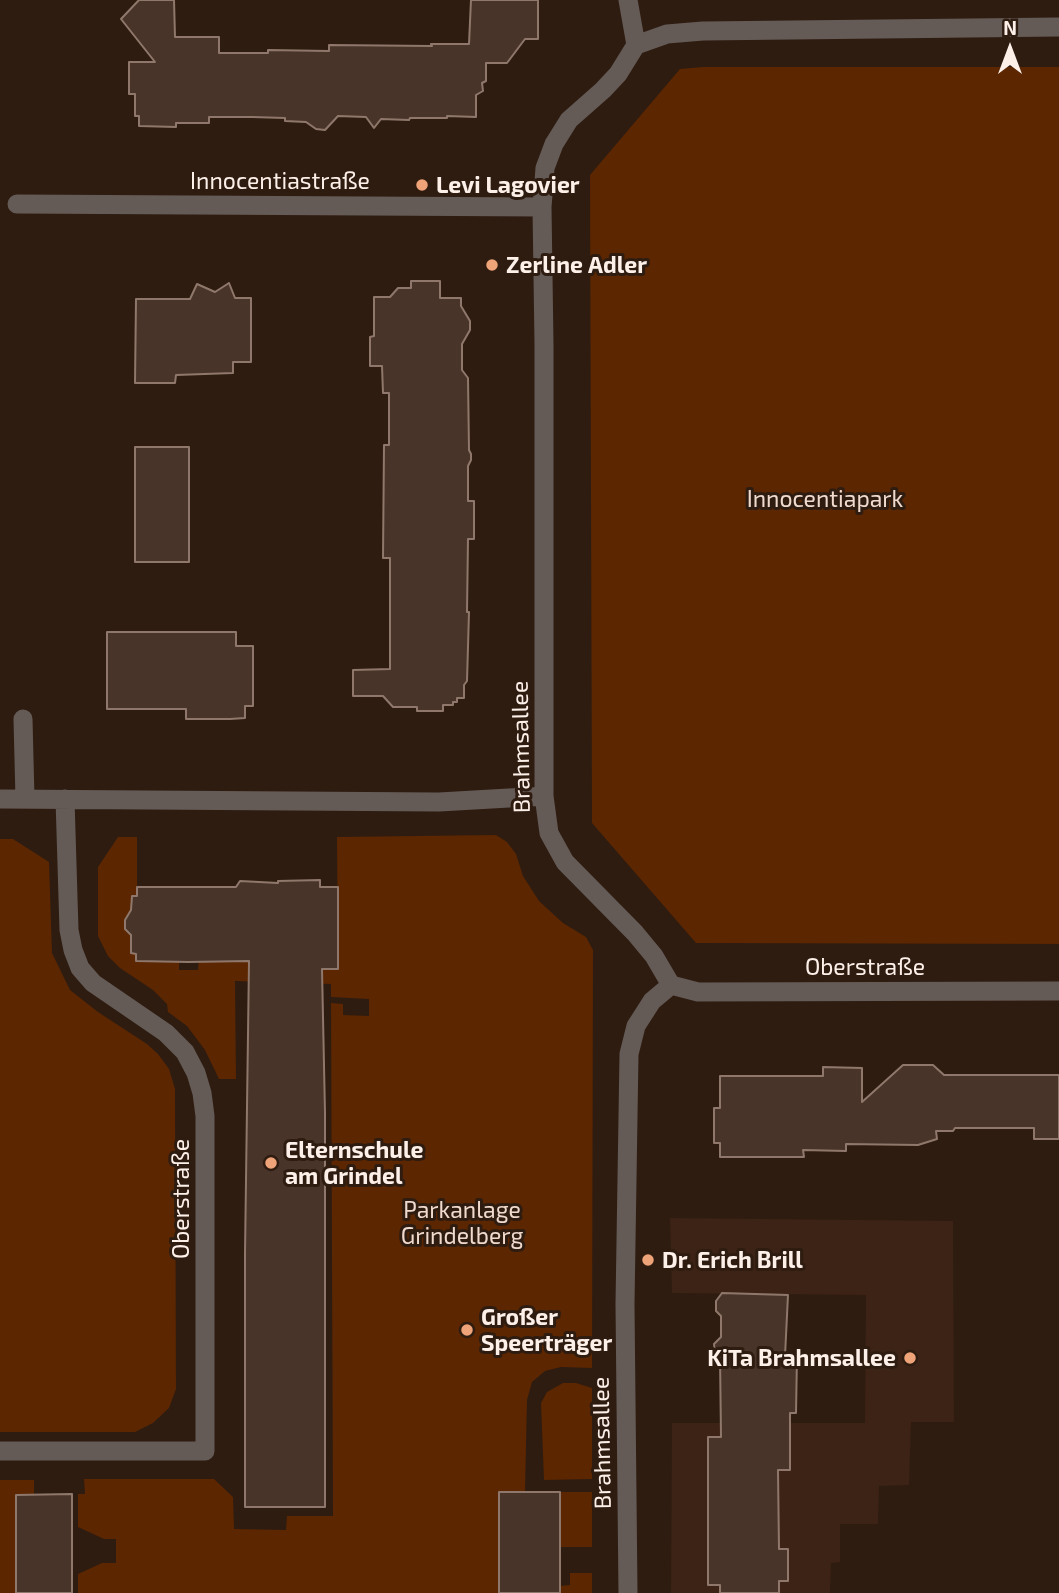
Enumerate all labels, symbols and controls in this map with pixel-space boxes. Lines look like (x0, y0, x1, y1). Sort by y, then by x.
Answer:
north arrow (975, 14, 1045, 84)
text: N (1003, 16, 1017, 39)
street label: Innocentiastraße (190, 167, 370, 195)
place label: Levi Lagovier (436, 171, 580, 199)
marker: Levi Lagovier (414, 177, 430, 193)
place label: Zerline Adler (506, 251, 647, 279)
marker: Zerline Adler (484, 257, 500, 273)
park label: Innocentiapark (747, 485, 903, 513)
street label: Brahmsallee (506, 681, 536, 813)
street label: Oberstraße (805, 953, 925, 981)
place label: Elternschule am Grindel (285, 1136, 423, 1190)
street label: Oberstraße (167, 1139, 195, 1259)
marker: Elternschule am Grindel (263, 1155, 279, 1171)
park label: Parkanlage Grindelberg (401, 1196, 523, 1250)
place label: Dr. Erich Brill (662, 1246, 803, 1274)
marker: Dr. Erich Brill (640, 1252, 656, 1268)
place label: Großer Speerträger (481, 1303, 612, 1357)
marker: Großer Speerträger (459, 1322, 475, 1338)
place label: KiTa Brahmsallee (707, 1344, 896, 1372)
marker: KiTa Brahmsallee (902, 1350, 918, 1366)
street label: Brahmsallee (587, 1377, 617, 1509)

